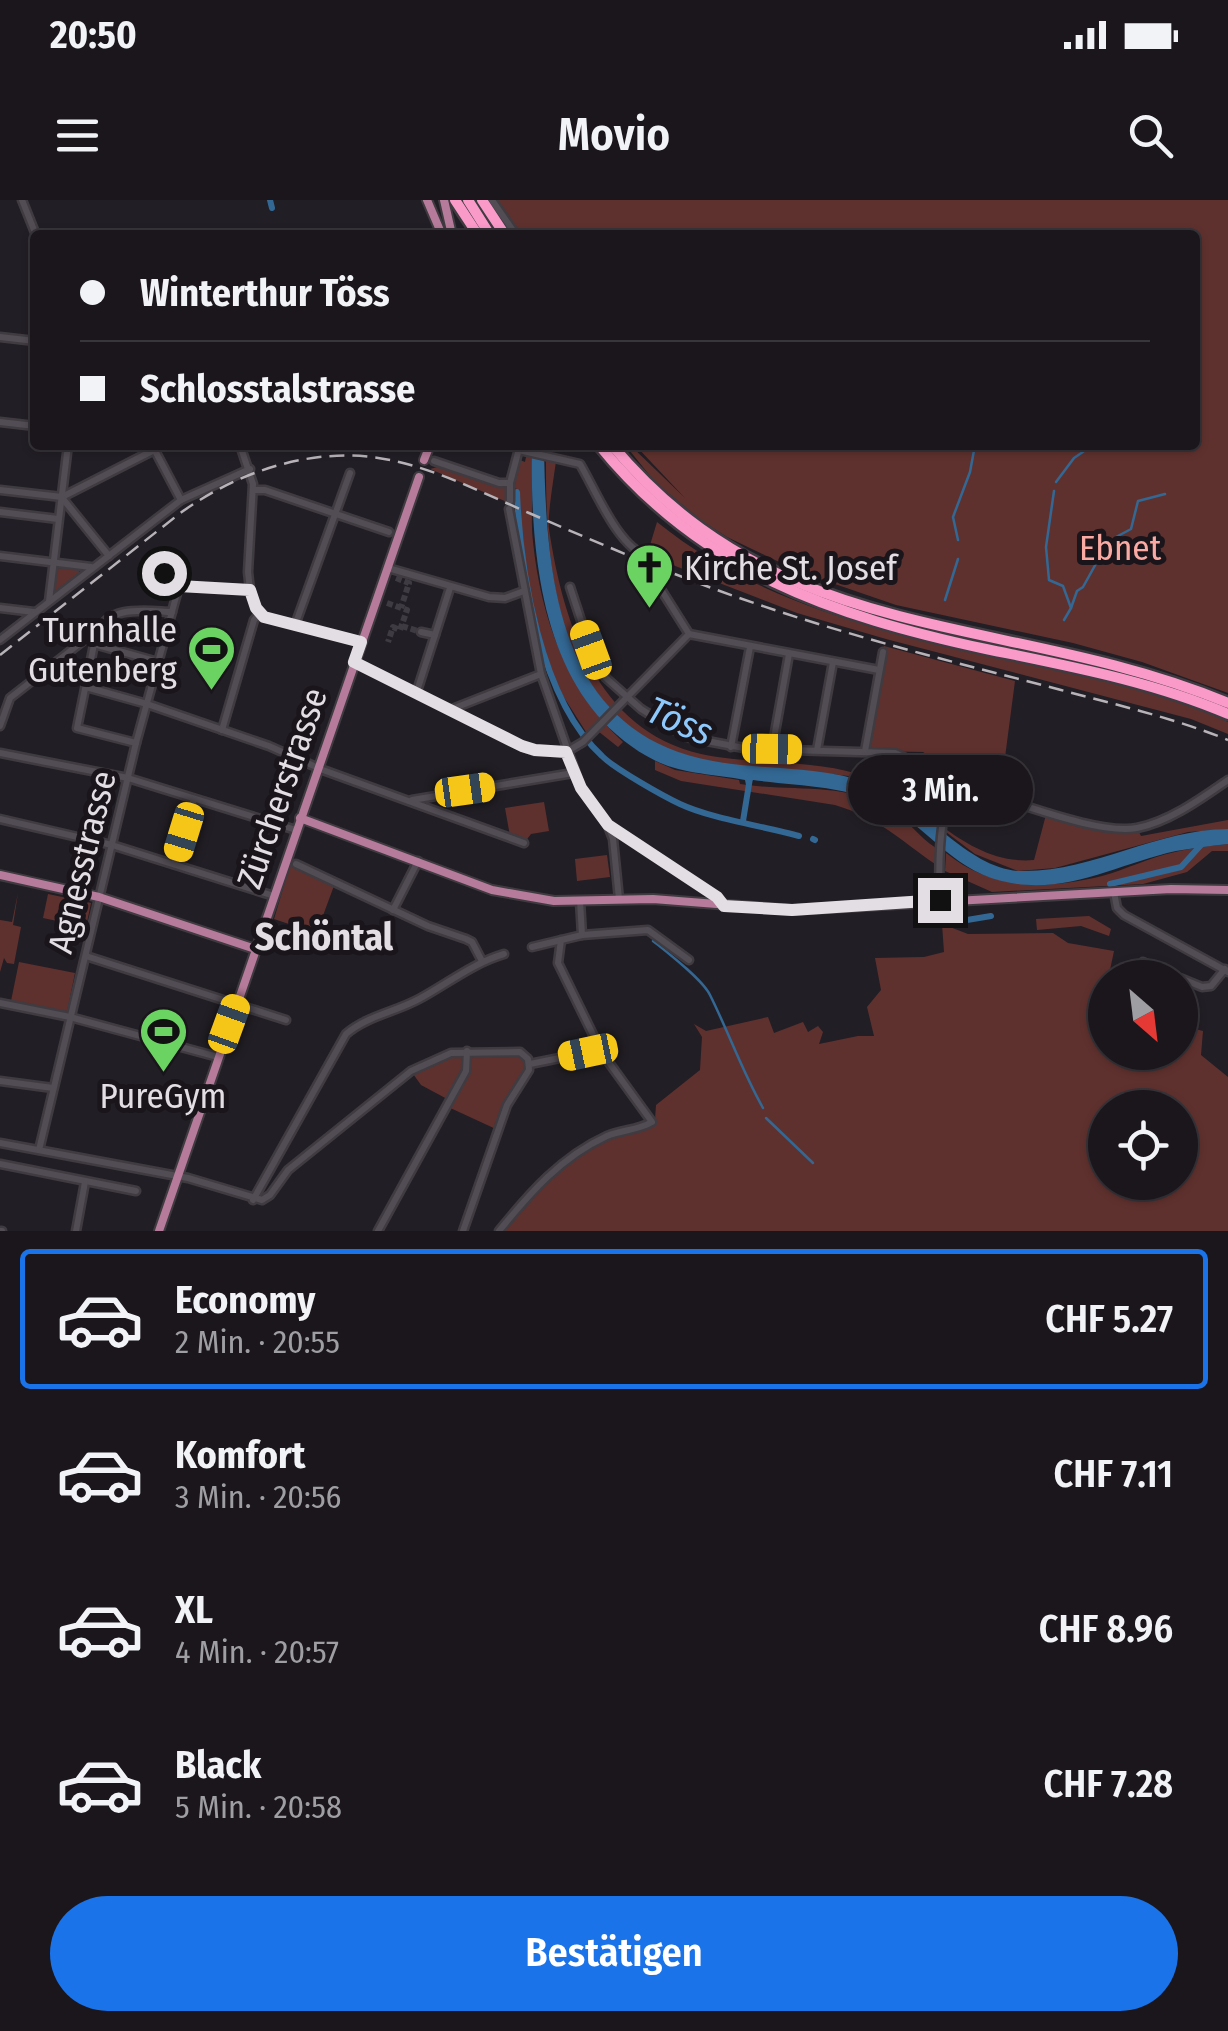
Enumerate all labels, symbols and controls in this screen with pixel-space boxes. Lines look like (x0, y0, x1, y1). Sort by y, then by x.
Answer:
text: 20:50 (50, 12, 137, 58)
icon: menu (50, 108, 105, 163)
text: Movio (558, 108, 670, 162)
icon: search (1123, 108, 1178, 163)
text: Winterthur Töss (140, 270, 390, 316)
text: Schlosstalstrasse (140, 366, 415, 412)
park label: Ebnet (1079, 527, 1162, 569)
church icon: Kirche St. Josef (623, 542, 675, 610)
place label: Kirche St. Josef (684, 547, 899, 589)
route start (142, 551, 187, 596)
place label: Turnhalle Gutenberg (28, 609, 178, 691)
car (567, 617, 615, 683)
sports icon: Turnhalle Gutenberg (186, 624, 238, 692)
street label: Zürcherstrasse (228, 682, 336, 894)
water label: Töss (640, 687, 720, 755)
car (742, 733, 802, 765)
callout: 3 Min. (848, 755, 1032, 825)
street label: Agnesstrasse (39, 766, 125, 958)
car (433, 771, 497, 809)
text: 3 Min. (902, 771, 979, 809)
car (161, 799, 207, 865)
route end (918, 878, 963, 923)
district label: Schöntal (255, 914, 394, 960)
north arrow (1088, 960, 1198, 1070)
map controls (1088, 960, 1198, 1200)
car (205, 991, 253, 1057)
sports icon: PureGym (137, 1006, 189, 1074)
car (556, 1031, 620, 1073)
place label: PureGym (100, 1075, 226, 1117)
button: locate (1088, 1090, 1198, 1200)
icon: car (55, 1274, 145, 1364)
text: Economy (175, 1277, 315, 1323)
text: CHF 5.27 (1045, 1296, 1173, 1342)
text: 2 Min. · 20:55 (175, 1323, 340, 1361)
icon: car (55, 1429, 145, 1519)
text: Komfort (175, 1432, 305, 1478)
text: CHF 7.11 (1054, 1451, 1173, 1497)
text: 3 Min. · 20:56 (175, 1478, 342, 1516)
icon: car (55, 1584, 145, 1674)
text: XL (175, 1587, 213, 1633)
text: CHF 8.96 (1039, 1606, 1173, 1652)
text: 4 Min. · 20:57 (175, 1633, 339, 1671)
icon: car (55, 1739, 145, 1829)
text: Black (175, 1742, 261, 1788)
text: CHF 7.28 (1043, 1761, 1173, 1807)
text: 5 Min. · 20:58 (175, 1788, 342, 1826)
button: Bestätigen (50, 1896, 1178, 2011)

